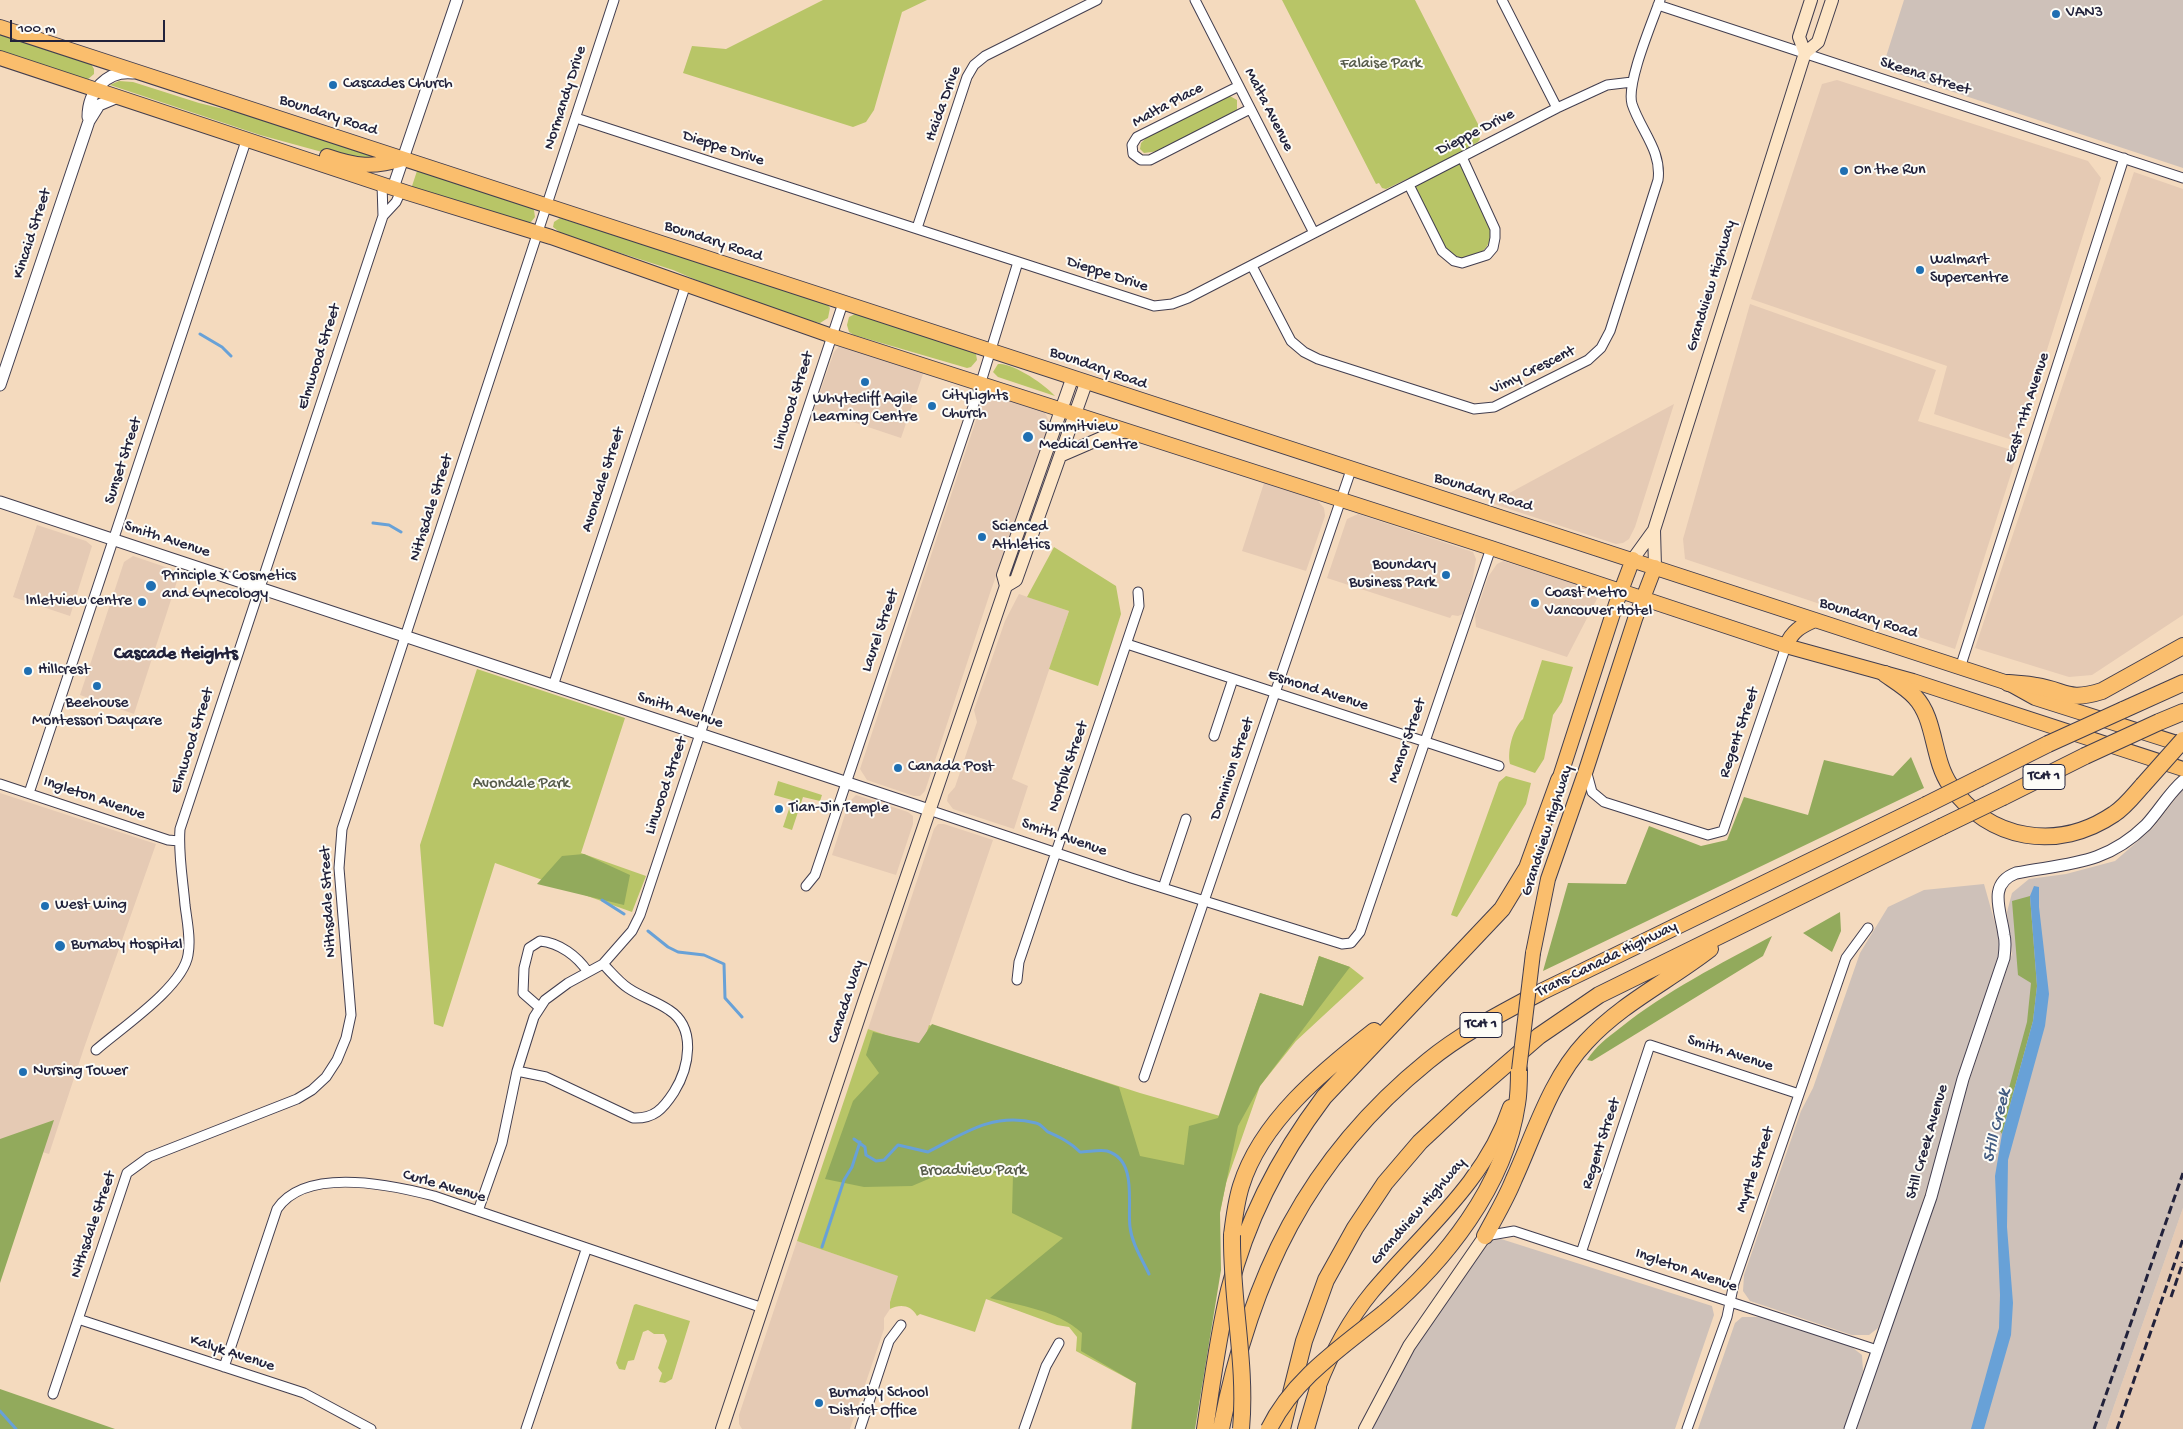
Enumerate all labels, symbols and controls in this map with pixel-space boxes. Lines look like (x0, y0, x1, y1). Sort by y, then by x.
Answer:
place label: VAN3 (2066, 4, 2103, 24)
marker: VAN3 (2050, 8, 2062, 20)
scale bar (12, 10, 168, 42)
text: 100 m (18, 20, 55, 38)
street label: Normandy Drive (540, 44, 592, 152)
street label: Skeena Street (1877, 53, 1973, 101)
park label: Falaise Park (1340, 55, 1422, 75)
street label: Haida Drive (922, 64, 966, 144)
street label: Malta Avenue (1239, 65, 1297, 155)
place label: Cascades Church (343, 75, 453, 95)
marker: Cascades Church (327, 79, 339, 91)
street label: Malta Place (1129, 79, 1207, 133)
street label: Boundary Road (276, 91, 380, 141)
street label: Dieppe Drive (1434, 105, 1518, 161)
street label: Dieppe Drive (680, 127, 766, 171)
place label: On the Run (1854, 161, 1926, 181)
marker: On the Run (1838, 165, 1850, 177)
street label: Kincaid Street (9, 187, 57, 281)
street label: Boundary Road (661, 217, 765, 267)
street label: Grandview Highway (1683, 218, 1741, 354)
place label: Walmart Supercentre (1930, 251, 2008, 289)
street label: Dieppe Drive (1064, 253, 1150, 297)
marker: Walmart Supercentre (1914, 264, 1926, 276)
street label: Elmwood Street (294, 302, 346, 412)
street label: Vimy Crescent (1488, 342, 1578, 400)
street label: Boundary Road (1047, 343, 1149, 395)
street label: Linwood Street (769, 350, 819, 452)
street label: East 11th Avenue (2001, 350, 2055, 466)
marker: Whytecliff Agile Learning Centre (859, 376, 871, 388)
place label: CityLights Church (942, 387, 1008, 425)
place label: Whytecliff Agile Learning Centre (812, 390, 918, 428)
marker: CityLights Church (926, 400, 938, 412)
street label: Sunset Street (101, 415, 147, 507)
place label: Summitview Medical Centre (1039, 418, 1138, 456)
street label: Avondale Street (578, 425, 630, 535)
marker: Summitview Medical Centre (1021, 430, 1035, 444)
street label: Nithsdale Street (406, 452, 458, 564)
street label: Boundary Road (1431, 469, 1535, 517)
street label: Smith Avenue (122, 517, 212, 563)
place label: Scienced Athletics (992, 518, 1050, 556)
marker: Scienced Athletics (976, 531, 988, 543)
place label: Boundary Business Park (1349, 556, 1436, 594)
place label: Principle X Cosmetics and Gynecology (162, 567, 296, 605)
marker: Boundary Business Park (1440, 569, 1452, 581)
marker: Principle X Cosmetics and Gynecology (144, 579, 158, 593)
place label: Coast Metro Vancouver Hotel (1545, 584, 1652, 622)
street label: Laurel Street (858, 587, 904, 675)
place label: Inletview centre (26, 592, 132, 612)
street label: Boundary Road (1816, 594, 1920, 644)
marker: Inletview centre (136, 596, 148, 608)
marker: Coast Metro Vancouver Hotel (1529, 597, 1541, 609)
district label: Cascade Heights (114, 644, 238, 666)
place label: Hillcrest (38, 661, 89, 681)
marker: Hillcrest (22, 665, 34, 677)
street label: Esmond Avenue (1265, 666, 1371, 716)
marker: Beehouse Montessori Daycare (91, 680, 103, 692)
street label: Regent Street (1716, 685, 1764, 781)
street label: Elmwood Street (167, 686, 219, 796)
street label: Smith Avenue (635, 688, 725, 734)
place label: Beehouse Montessori Daycare (32, 694, 162, 732)
street label: Manor Street (1385, 696, 1431, 786)
street label: Dominion Street (1207, 715, 1259, 823)
street label: Norfolk Street (1045, 719, 1093, 815)
street label: Linwood Street (641, 735, 693, 837)
place label: Canada Post (908, 758, 994, 778)
marker: Canada Post (892, 762, 904, 774)
street label: Grandview Highway (1518, 763, 1578, 899)
road number: TCH 1 (2023, 764, 2065, 790)
street label: Ingleton Avenue (40, 773, 148, 825)
park label: Avondale Park (473, 775, 569, 795)
place label: Tian-Jin Temple (789, 799, 889, 819)
marker: Tian-Jin Temple (773, 803, 785, 815)
street label: Smith Avenue (1019, 814, 1109, 862)
street label: Nithsdale Street (316, 846, 342, 958)
place label: West Wing (55, 896, 127, 916)
marker: West Wing (39, 900, 51, 912)
street label: Trans-Canada Highway (1533, 917, 1681, 1003)
place label: Burnaby Hospital (71, 936, 183, 956)
marker: Burnaby Hospital (53, 939, 67, 953)
street label: Canada Way (825, 958, 869, 1046)
road number: TCH 1 (1460, 1012, 1502, 1038)
street label: Smith Avenue (1685, 1031, 1775, 1077)
place label: Nursing Tower (33, 1062, 127, 1082)
marker: Nursing Tower (17, 1066, 29, 1078)
street label: Still Creek Avenue (1902, 1083, 1954, 1201)
water label: Still Creek (1979, 1087, 2017, 1165)
street label: Regent Street (1578, 1096, 1626, 1192)
street label: Myrtle Street (1732, 1125, 1780, 1215)
street label: Grandview Highway (1367, 1154, 1471, 1270)
park label: Broadview Park (920, 1162, 1026, 1182)
street label: Curle Avenue (400, 1166, 488, 1208)
street label: Nithsdale Street (67, 1169, 121, 1281)
street label: Ingleton Avenue (1632, 1245, 1740, 1297)
street label: Kalyk Avenue (187, 1331, 277, 1377)
place label: Burnaby School District Office (829, 1384, 929, 1422)
marker: Burnaby School District Office (813, 1397, 825, 1409)

